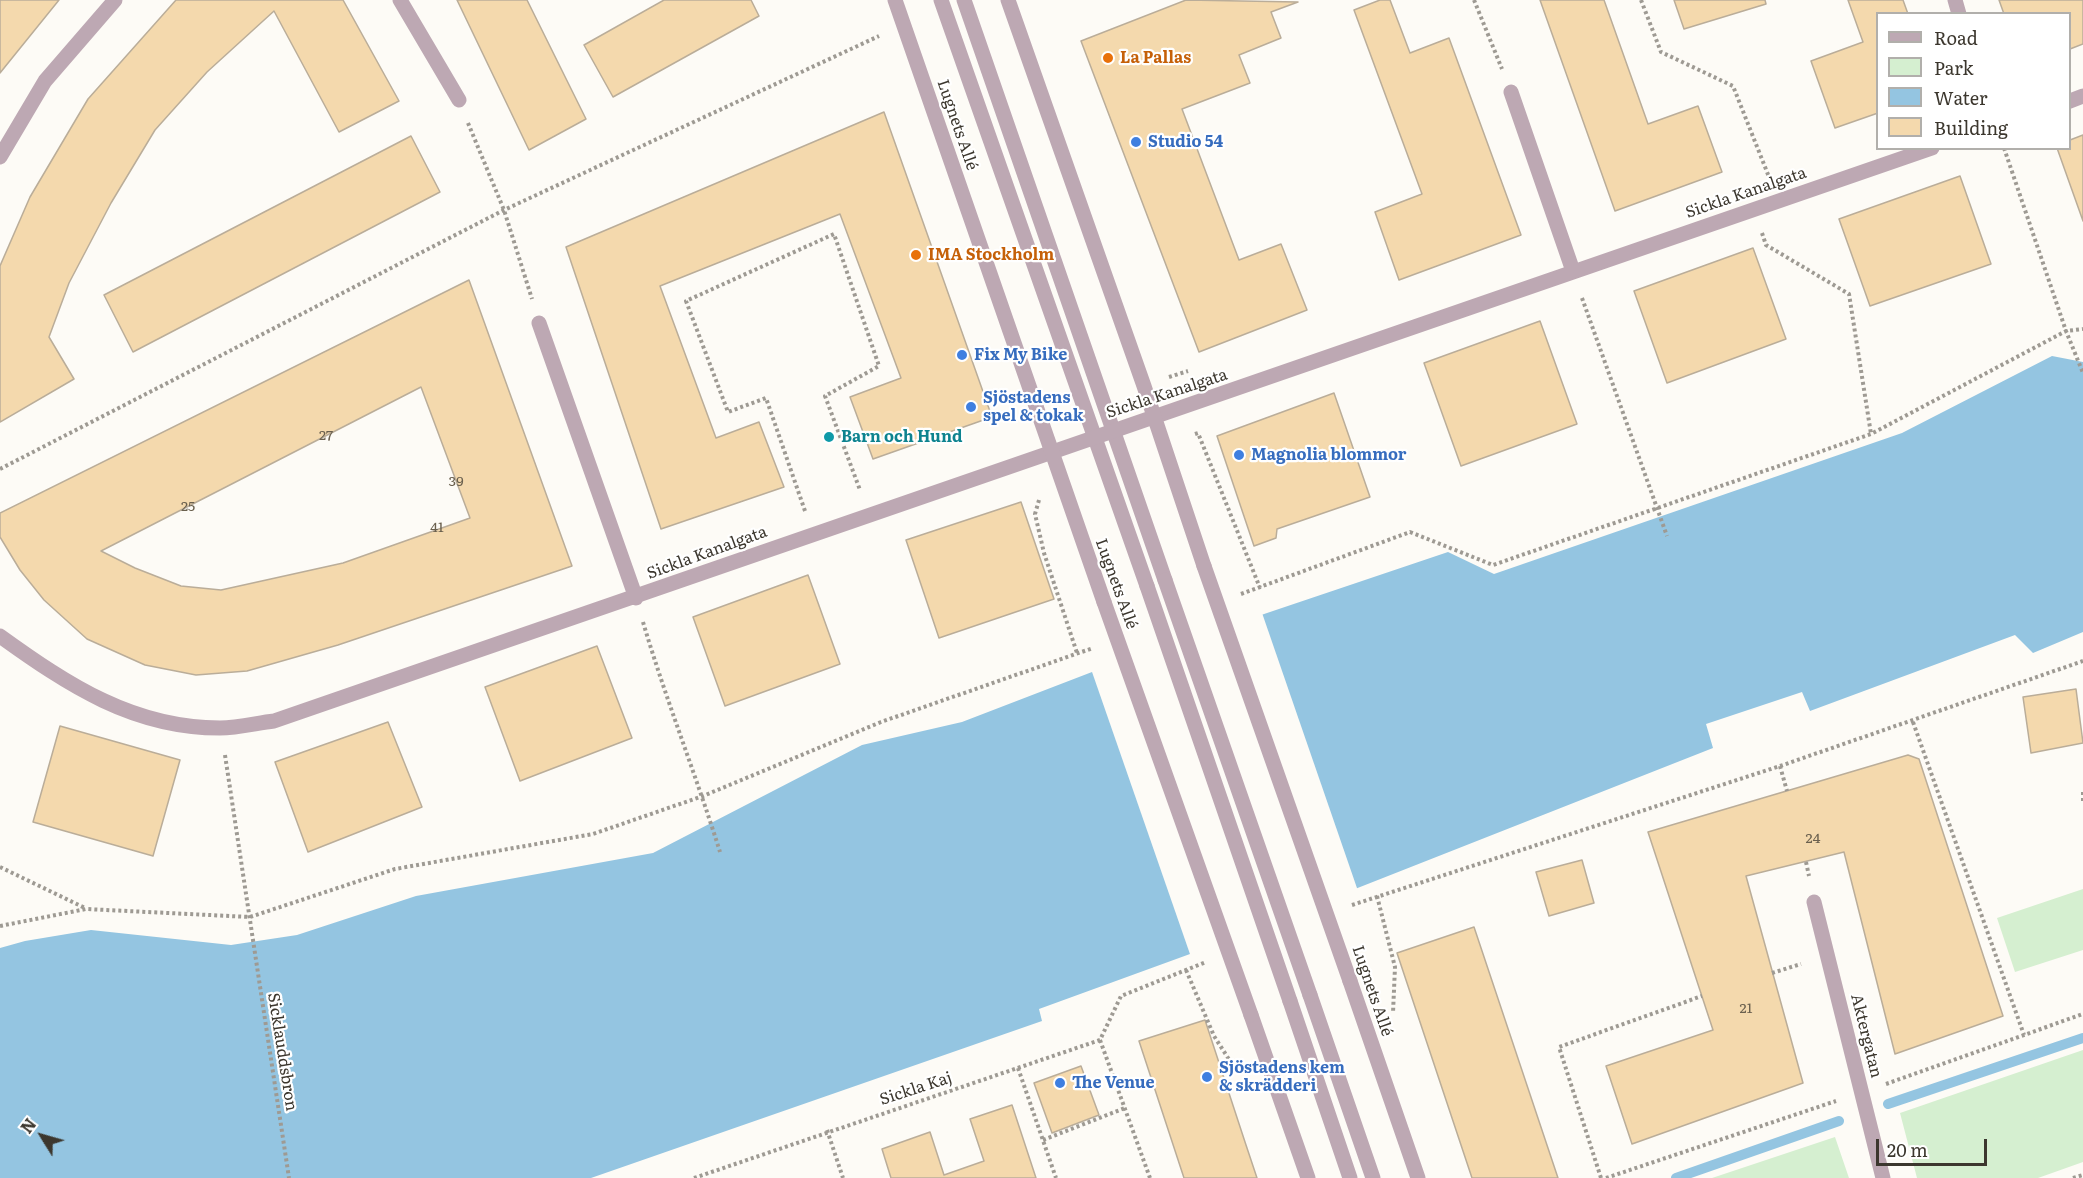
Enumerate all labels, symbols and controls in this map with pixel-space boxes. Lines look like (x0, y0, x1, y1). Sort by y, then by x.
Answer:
legend (1876, 12, 2071, 150)
text: Road (1934, 24, 1978, 51)
place label: La Pallas (1120, 48, 1191, 68)
marker: La Pallas (1101, 51, 1115, 65)
text: Park (1934, 54, 1973, 81)
street label: Lugnets Allé (933, 77, 981, 173)
text: Water (1934, 84, 1987, 111)
text: Building (1934, 114, 2008, 141)
place label: Studio 54 (1148, 132, 1223, 152)
marker: Studio 54 (1129, 135, 1143, 149)
street label: Sickla Kanalgata (1683, 163, 1809, 223)
place label: IMA Stockholm (928, 245, 1054, 265)
marker: IMA Stockholm (909, 248, 923, 262)
place label: Fix My Bike (974, 345, 1067, 365)
marker: Fix My Bike (955, 348, 969, 362)
street label: Sickla Kanalgata (1104, 365, 1230, 423)
place label: Sjöstadens spel & tokak (983, 388, 1084, 426)
marker: Sjöstadens spel & tokak (964, 400, 978, 414)
place label: Barn och Hund (841, 427, 962, 447)
house number: 27 (319, 428, 333, 444)
marker: Barn och Hund (822, 430, 836, 444)
place label: Magnolia blommor (1251, 445, 1407, 465)
marker: Magnolia blommor (1232, 448, 1246, 462)
house number: 39 (449, 474, 463, 490)
house number: 25 (181, 499, 195, 515)
house number: 41 (430, 520, 444, 536)
street label: Sickla Kanalgata (644, 522, 770, 584)
street label: Lugnets Allé (1091, 536, 1141, 632)
house number: 24 (1806, 831, 1820, 847)
street label: Lugnets Allé (1348, 943, 1396, 1039)
street label: Sicklauddsbron (263, 992, 301, 1112)
street label: Aktergatan (1846, 992, 1886, 1080)
house number: 21 (1740, 1001, 1752, 1017)
place label: Sjöstadens kem & skrädderi (1219, 1058, 1345, 1096)
street label: Sickla Kaj (877, 1068, 955, 1110)
marker: Sjöstadens kem & skrädderi (1200, 1070, 1214, 1084)
place label: The Venue (1072, 1073, 1155, 1093)
marker: The Venue (1053, 1076, 1067, 1090)
north arrow (12, 1106, 72, 1166)
text: N (14, 1113, 41, 1138)
scale bar (1879, 1127, 1990, 1165)
text: 20 m (1887, 1136, 1928, 1163)

